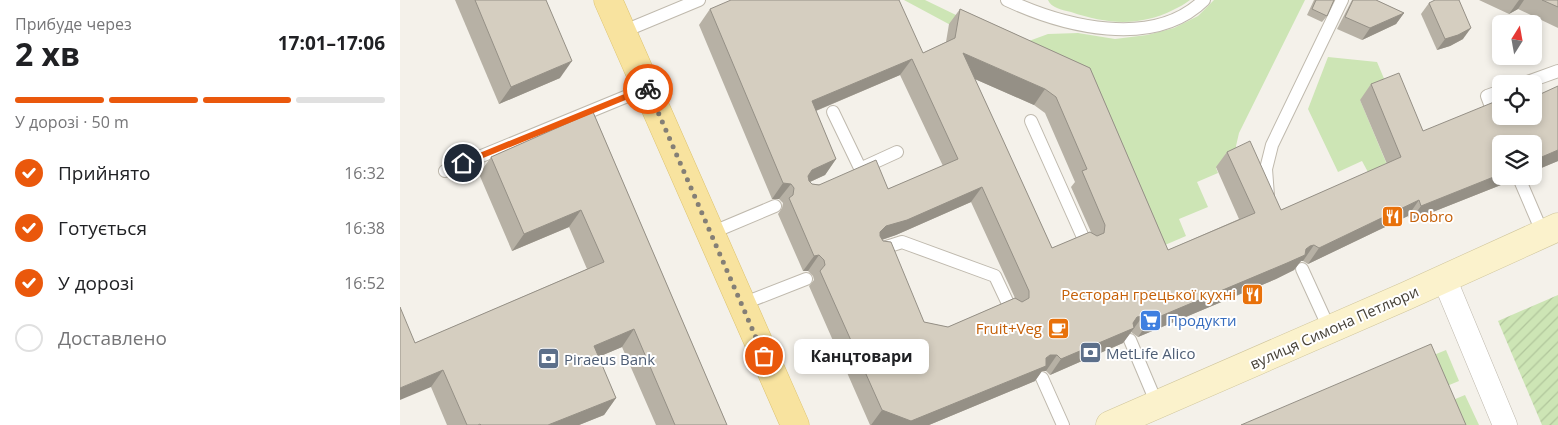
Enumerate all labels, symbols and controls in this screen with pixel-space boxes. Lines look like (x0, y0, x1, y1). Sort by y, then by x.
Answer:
text: Прибуде через (15, 13, 132, 35)
north arrow (1492, 15, 1542, 65)
map controls (1492, 15, 1542, 185)
text: 17:01–17:06 (278, 30, 385, 56)
text: 2 хв (15, 32, 80, 75)
courier (623, 64, 673, 114)
icon: bike (634, 75, 662, 103)
button: locate (1492, 75, 1542, 125)
text: У дорозі · 50 m (15, 111, 129, 133)
button: layers (1492, 135, 1542, 185)
pin (442, 142, 484, 184)
icon: home (449, 149, 477, 177)
icon: check (15, 159, 43, 187)
text: Прийнято (58, 160, 151, 186)
text: 16:32 (344, 162, 385, 184)
restaurant icon: Dobro (1381, 204, 1405, 228)
place label: Dobro (1409, 206, 1453, 226)
icon: check (15, 214, 43, 242)
text: Готується (58, 215, 147, 241)
text: 16:38 (344, 217, 385, 239)
icon: check (15, 269, 43, 297)
text: У дорозі (58, 270, 134, 296)
text: 16:52 (344, 272, 385, 294)
street label: вулиця Симона Петлюри (1246, 281, 1422, 373)
restaurant icon: Ресторан грецької кухні (1240, 282, 1264, 306)
place label: Ресторан грецької кухні (1061, 284, 1236, 304)
supermarket icon: Продукти (1139, 308, 1163, 332)
place label: Продукти (1167, 310, 1237, 330)
cafe icon: Fruit+Veg (1046, 316, 1070, 340)
place label: Fruit+Veg (976, 318, 1042, 338)
text: Доставлено (58, 325, 167, 351)
pin (743, 335, 785, 377)
callout: Канцтовари (794, 338, 929, 374)
bank icon: MetLife Alico (1078, 341, 1102, 365)
icon: bag (750, 342, 778, 370)
place label: MetLife Alico (1106, 343, 1196, 363)
text: Канцтовари (810, 345, 913, 367)
bank icon: Piraeus Bank (536, 347, 560, 371)
place label: Piraeus Bank (564, 349, 655, 369)

